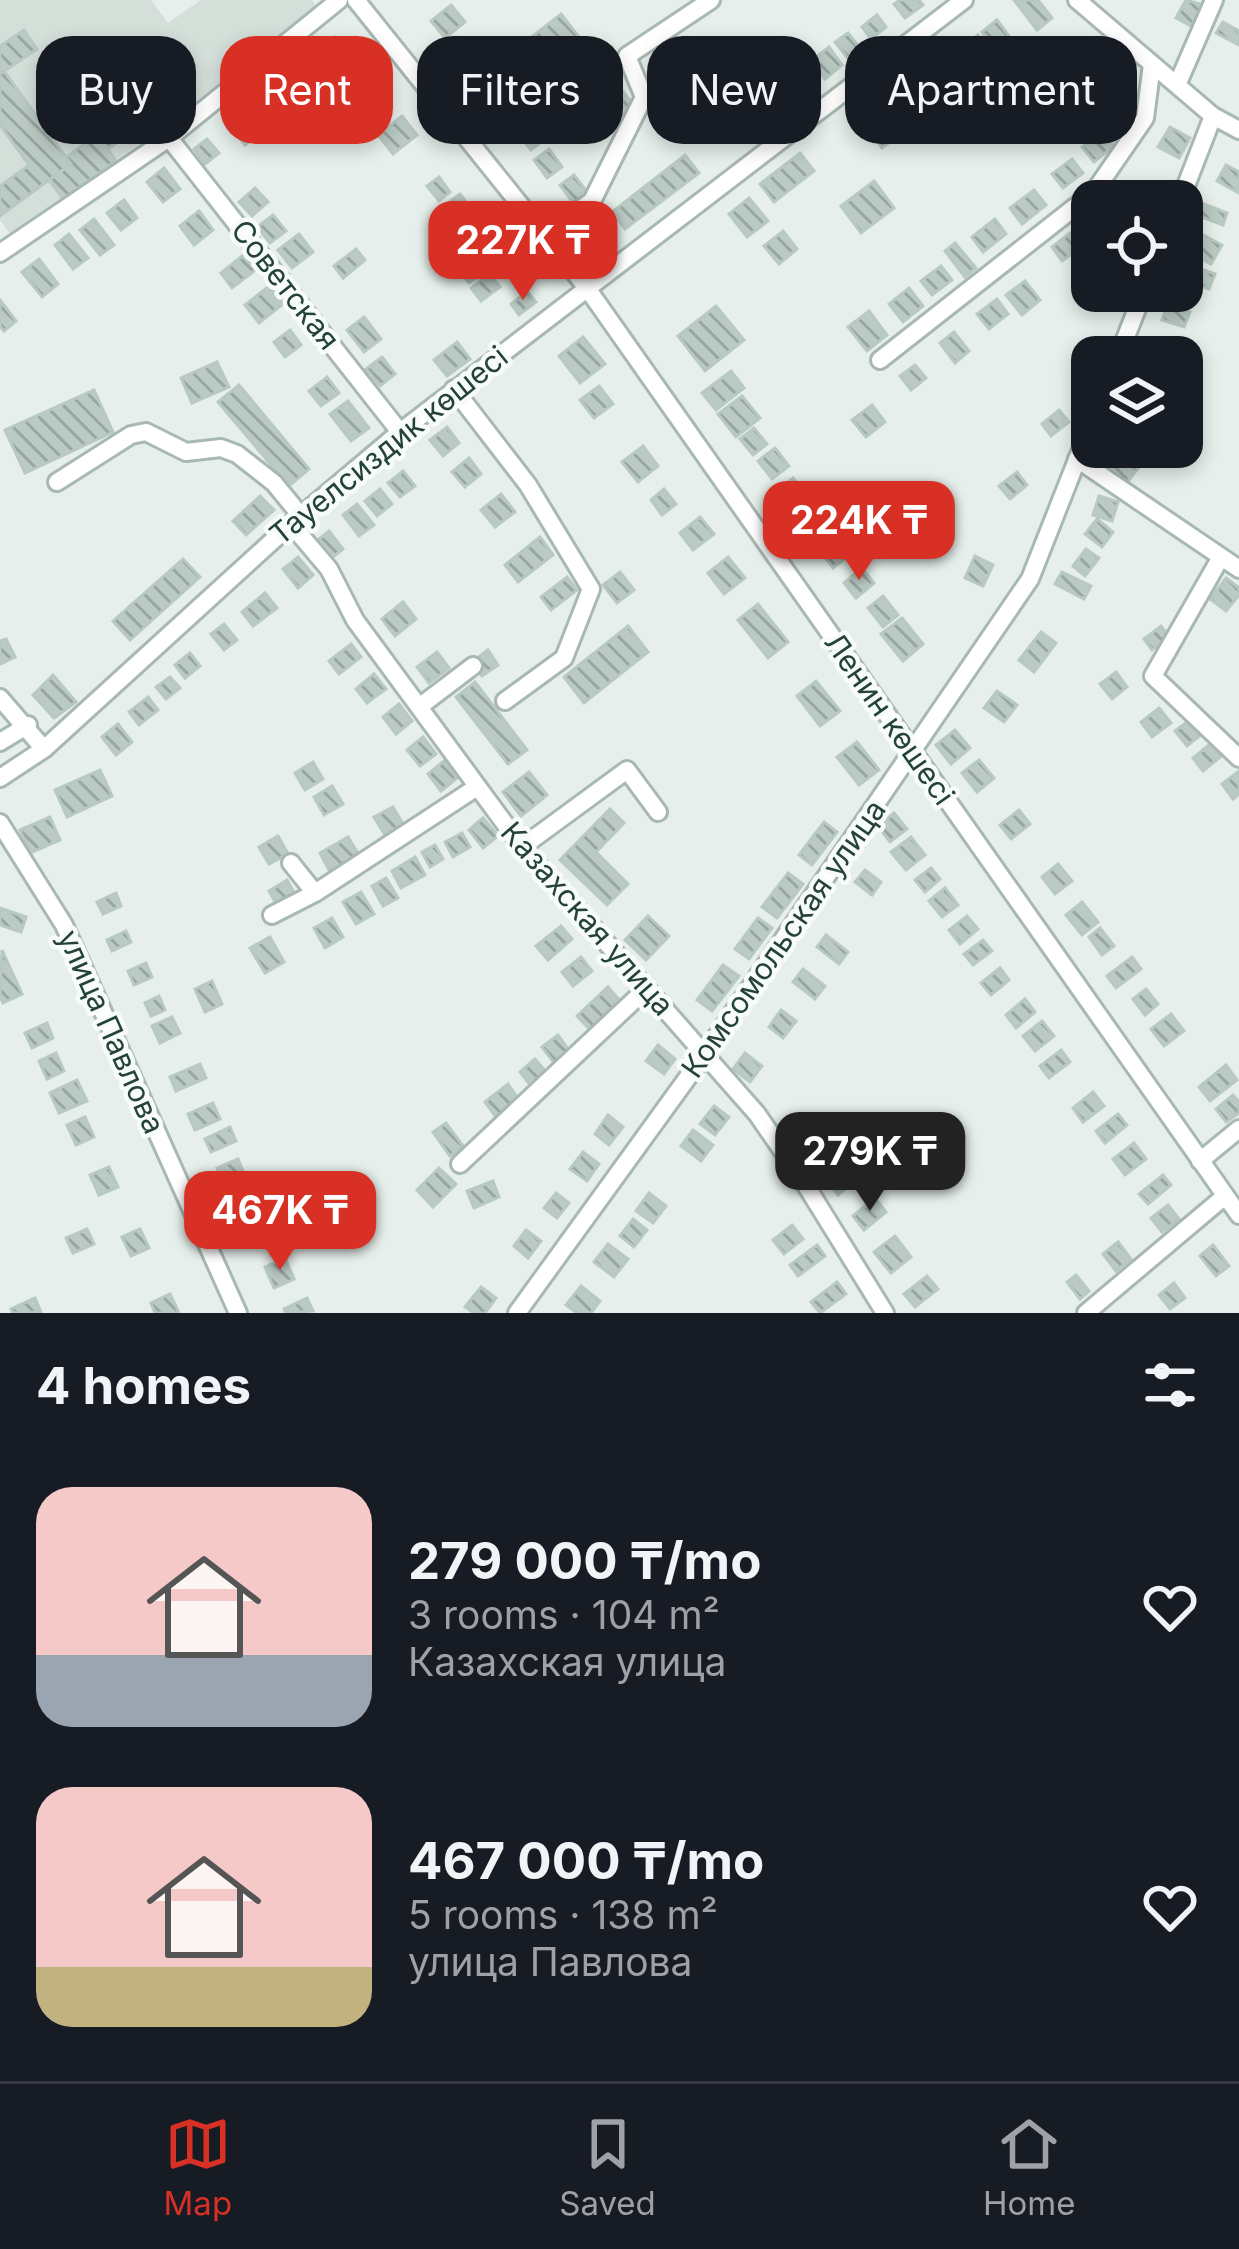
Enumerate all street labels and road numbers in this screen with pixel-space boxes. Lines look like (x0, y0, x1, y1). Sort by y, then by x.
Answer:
street label: Советская (224, 212, 348, 356)
street label: Тауелсиздик көшесі (262, 338, 515, 552)
street label: Ленин көшесі (817, 625, 962, 811)
street label: Комсомольская улица (674, 793, 893, 1084)
street label: Казахская улица (494, 814, 682, 1023)
street label: улица Павлова (51, 924, 173, 1139)

